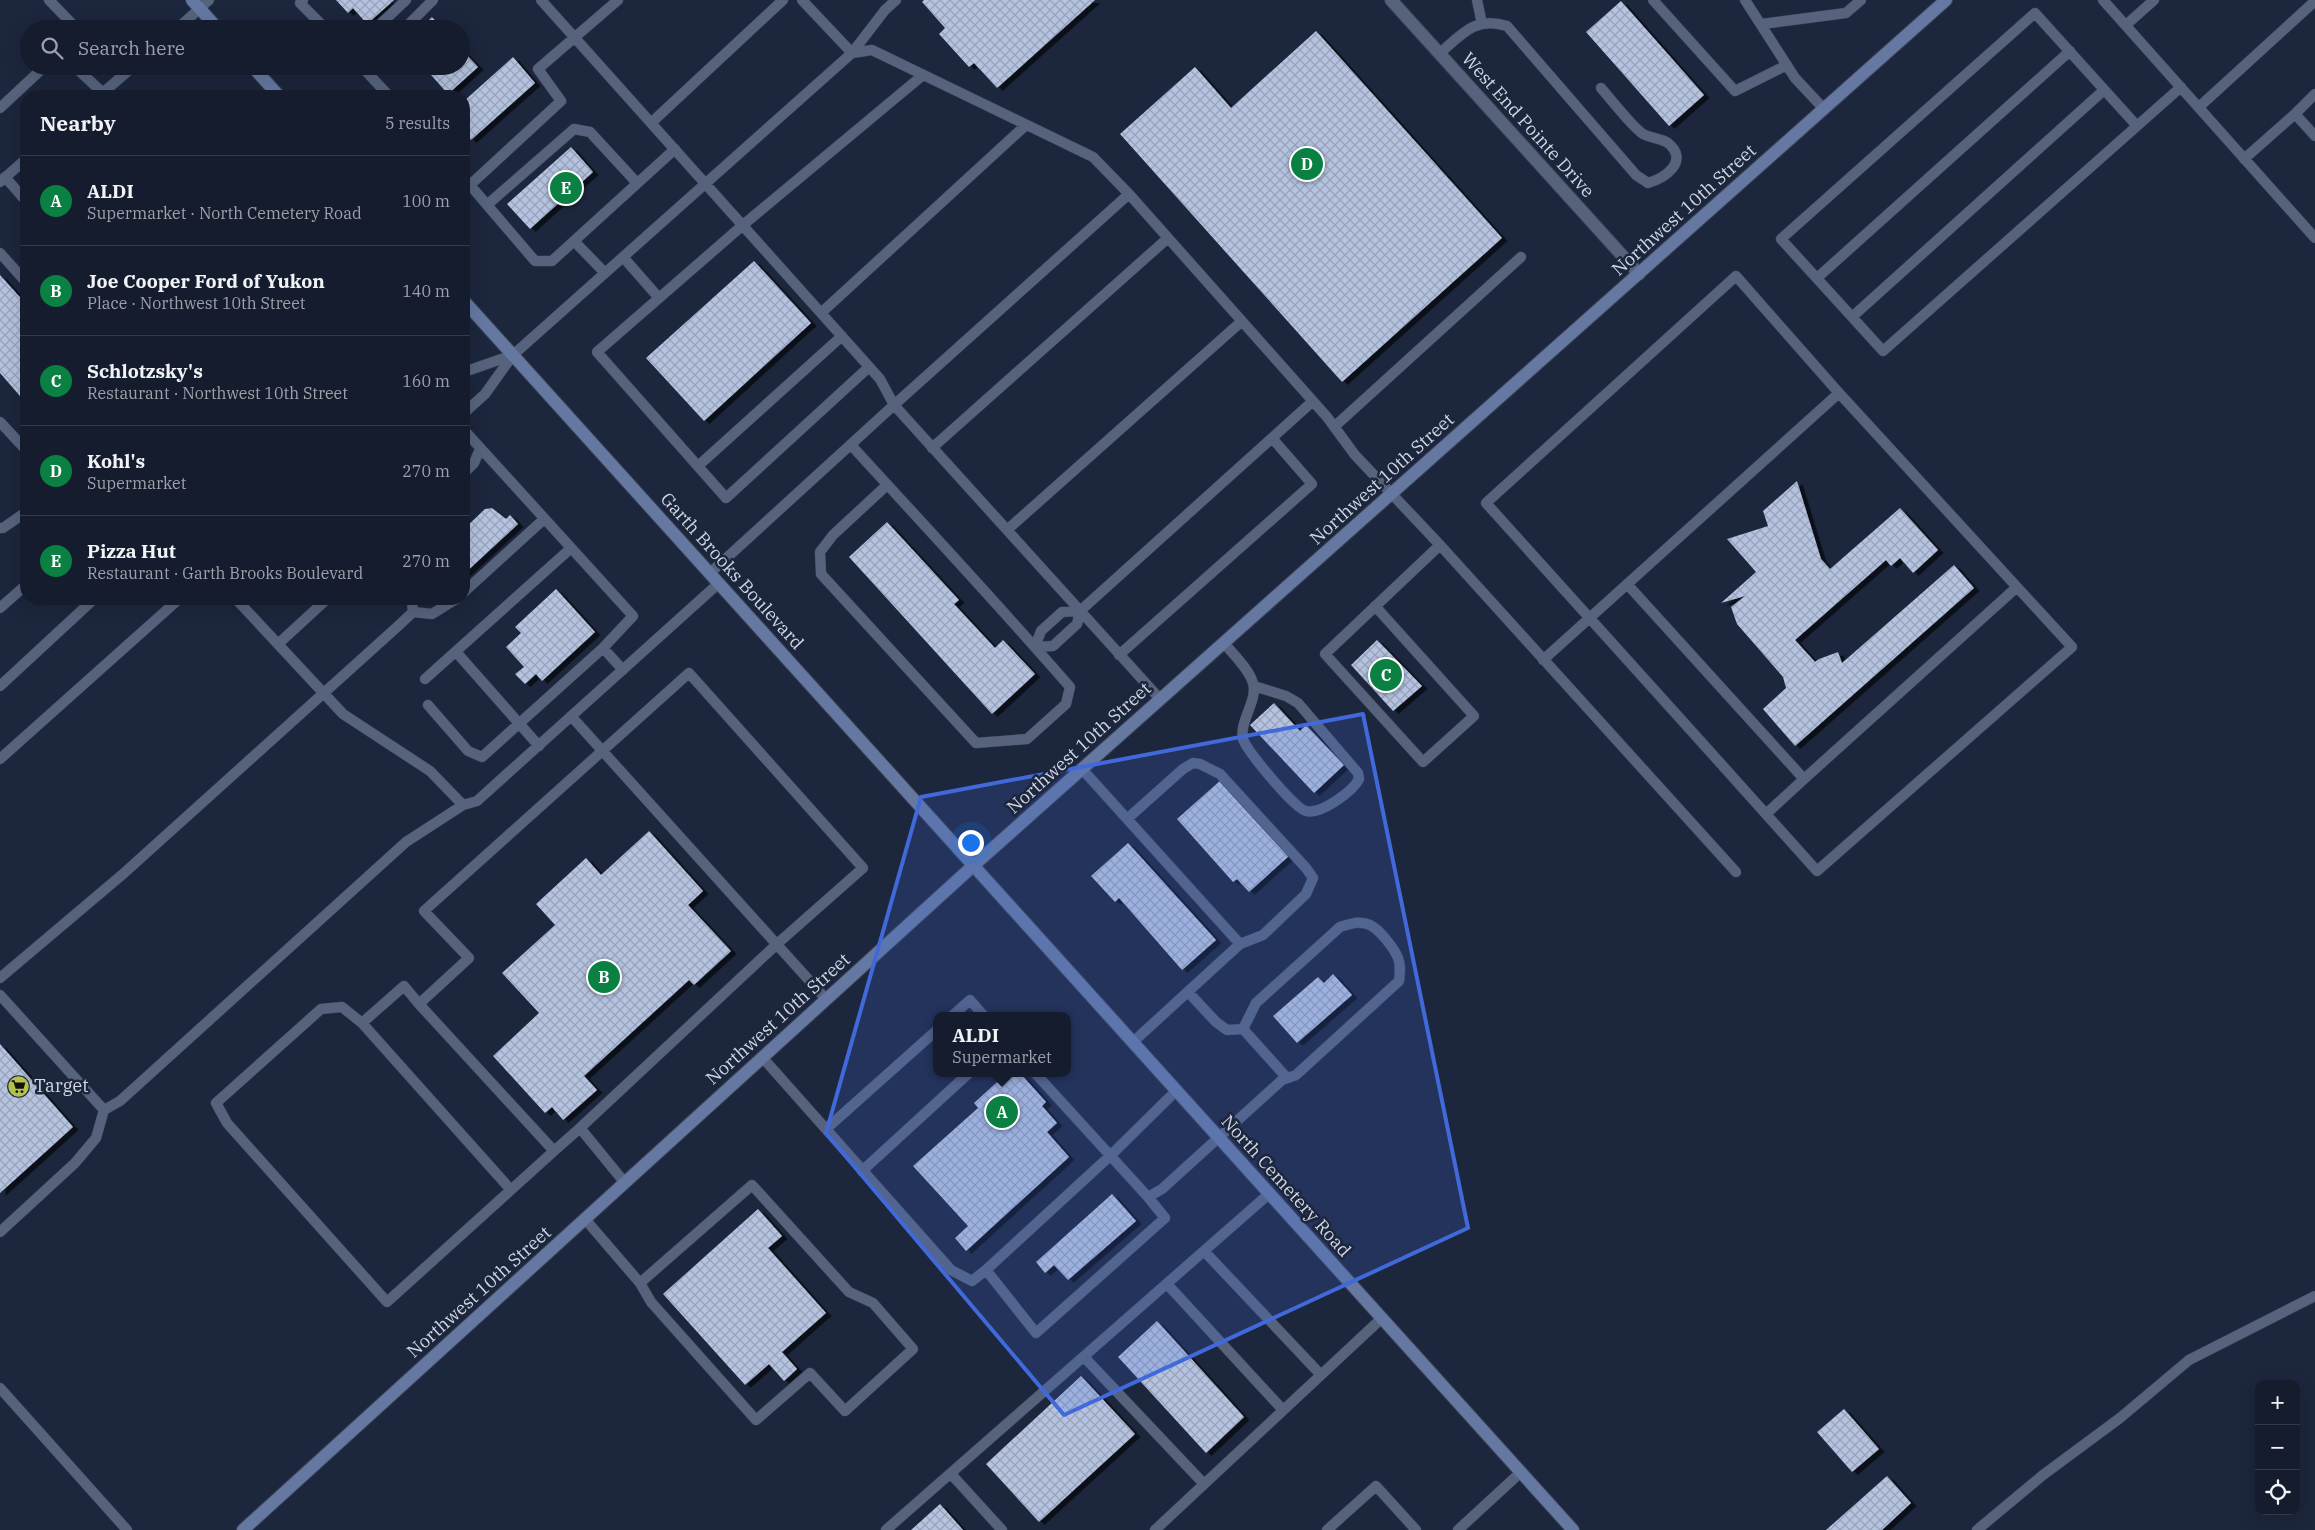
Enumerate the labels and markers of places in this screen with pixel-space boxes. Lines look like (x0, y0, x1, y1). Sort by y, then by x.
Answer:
pin: D (1291, 145, 1323, 183)
pin: E (550, 169, 582, 207)
pin: C (1370, 656, 1402, 694)
pin: B (588, 958, 620, 996)
supermarket icon: Target (6, 1074, 30, 1098)
place label: Target (34, 1074, 89, 1097)
pin: A (986, 1093, 1018, 1131)

